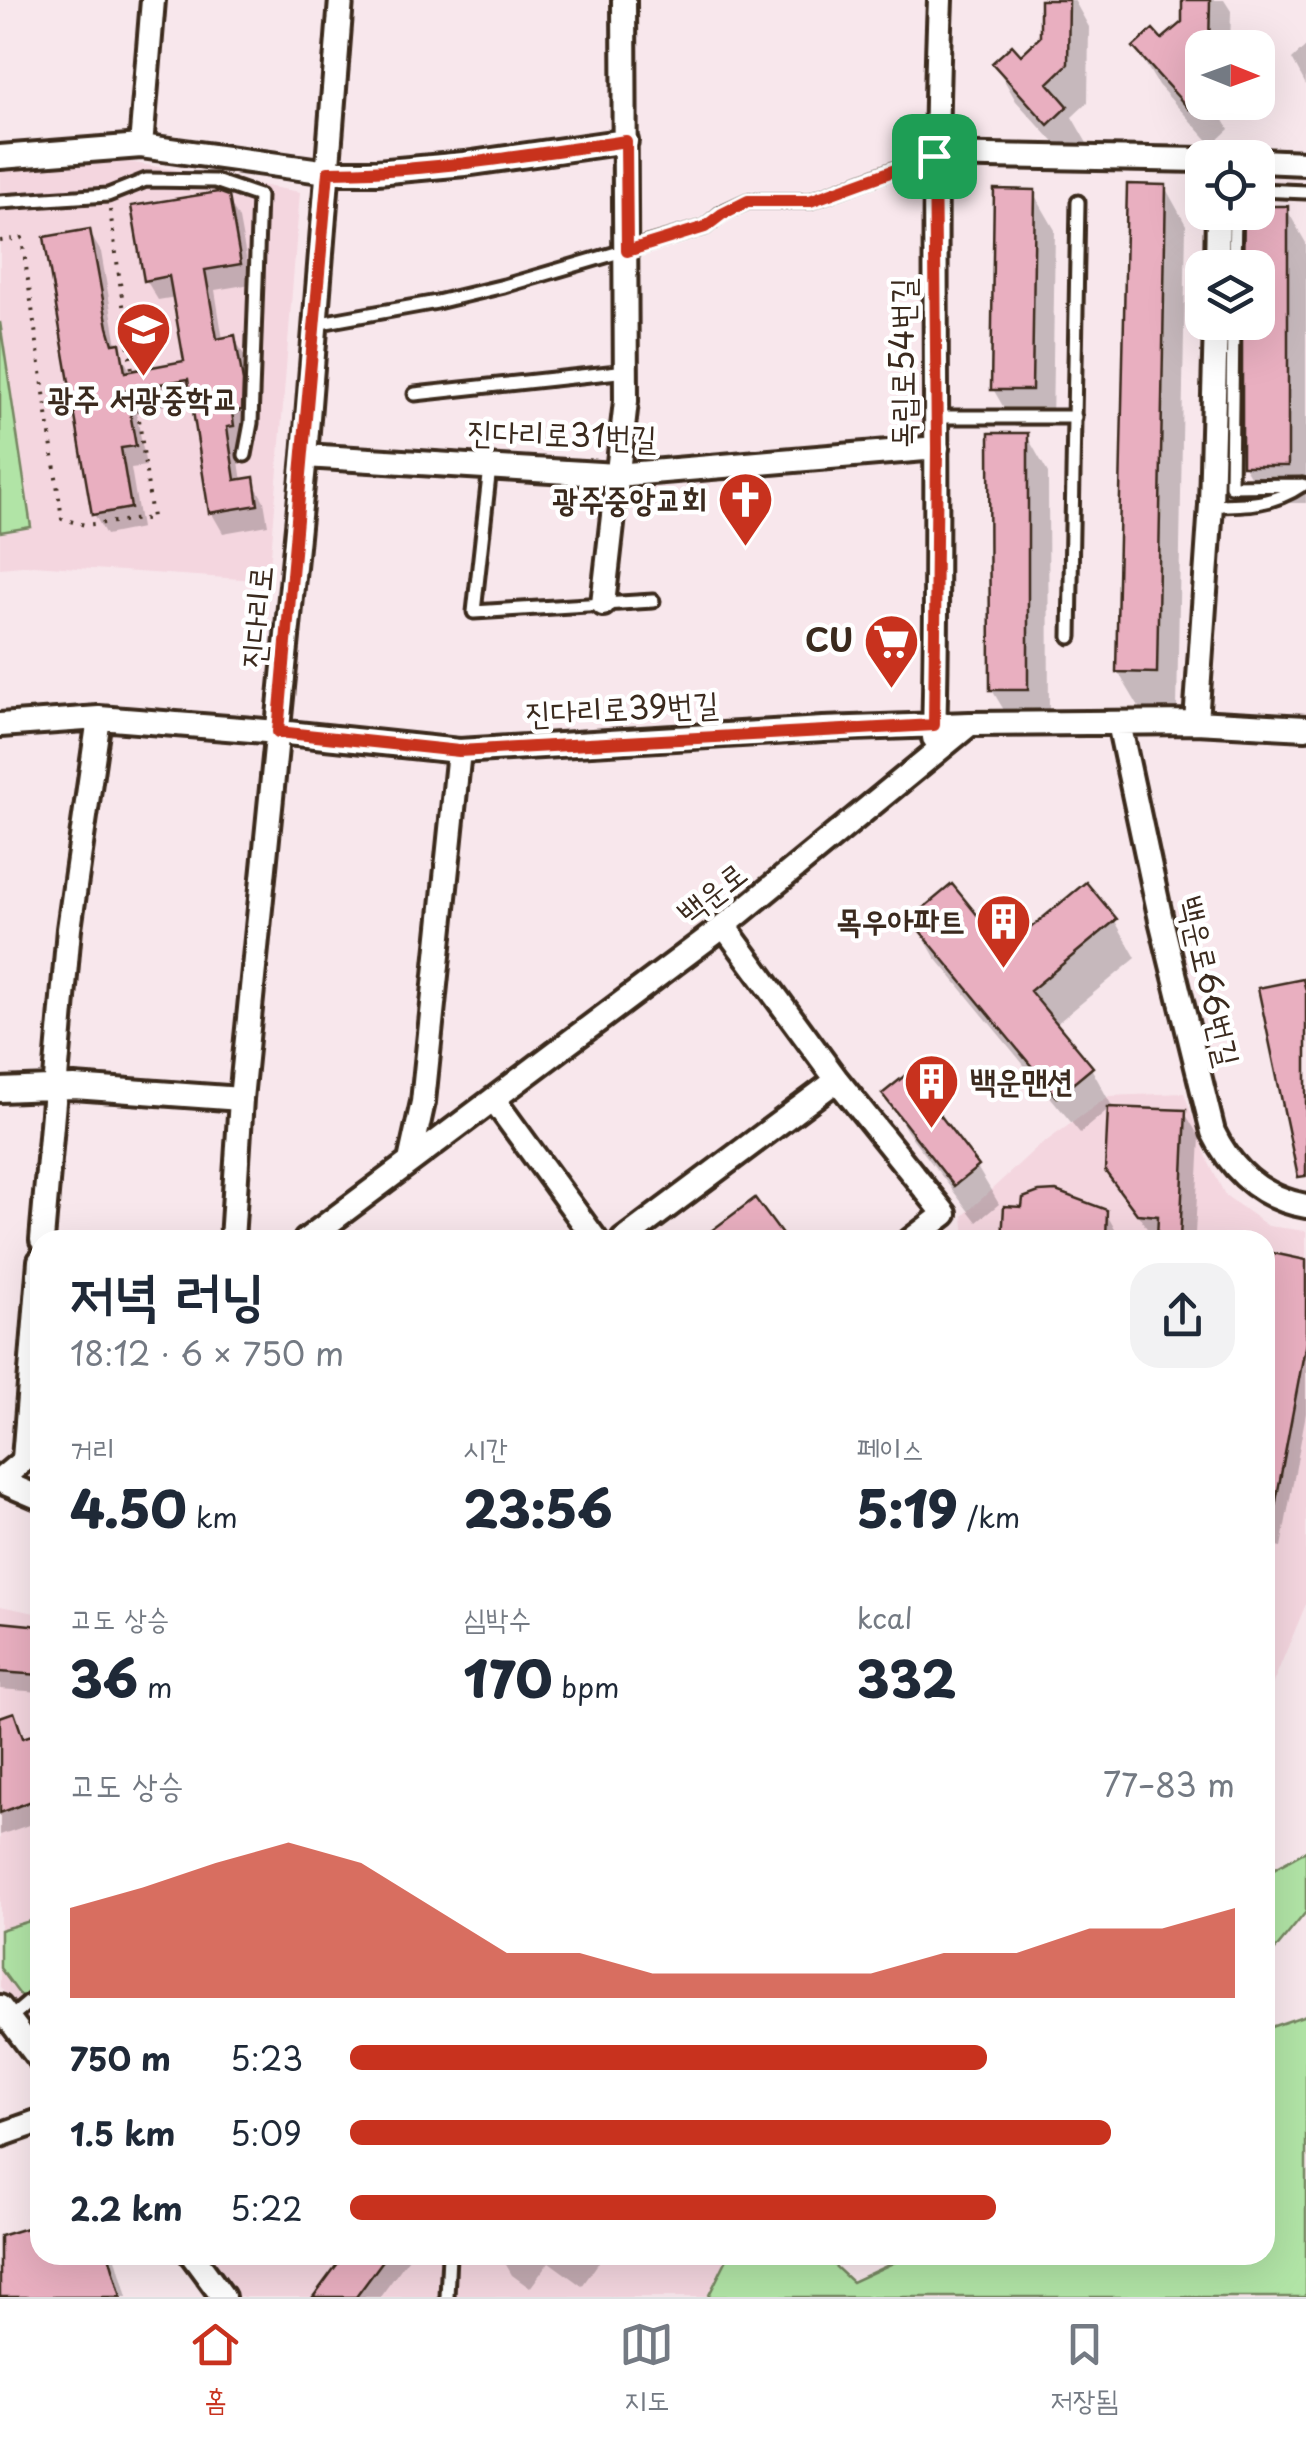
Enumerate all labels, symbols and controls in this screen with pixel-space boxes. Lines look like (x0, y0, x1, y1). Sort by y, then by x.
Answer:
north arrow (1185, 30, 1275, 120)
map controls (1185, 30, 1275, 340)
pin (892, 114, 977, 199)
icon: arrive (907, 129, 962, 184)
button: locate (1185, 140, 1275, 230)
button: layers (1185, 250, 1275, 340)
street label: 독립로54번길 (877, 278, 925, 448)
school or university icon: 광주 서광중학교 (113, 300, 173, 379)
place label: 광주 서광중학교 (48, 373, 238, 421)
street label: 진다리로31번길 (466, 406, 658, 460)
church icon: 광주중앙교회 (716, 470, 776, 549)
place label: 광주중앙교회 (553, 474, 707, 522)
street label: 진다리로 (227, 563, 283, 670)
supermarket icon: CU (862, 611, 922, 690)
place label: CU (805, 615, 853, 663)
street label: 진다리로39번길 (524, 678, 720, 736)
street label: 백운로 (666, 849, 756, 934)
building icon: 목우아파트 (974, 891, 1034, 970)
street label: 백운로66번길 (1168, 891, 1254, 1071)
place label: 목우아파트 (836, 895, 965, 943)
building icon: 백운맨션 (901, 1051, 961, 1130)
place label: 백운맨션 (970, 1055, 1073, 1103)
text: 저녁 러닝 (70, 1250, 265, 1333)
button: share (1130, 1263, 1235, 1368)
text: 18:12 · 6 × 750 m (70, 1329, 344, 1377)
text: 거리 (70, 1426, 115, 1469)
text: 시간 (463, 1426, 508, 1469)
text: 페이스 (857, 1426, 924, 1469)
text: 4.50 (70, 1469, 187, 1545)
text: 23:56 (463, 1469, 612, 1545)
text: 5:19 (857, 1469, 958, 1545)
text: km (187, 1495, 238, 1538)
text: /km (958, 1495, 1020, 1538)
text: 고도 상승 (70, 1596, 169, 1639)
text: 심박수 (463, 1596, 531, 1639)
text: kcal (857, 1596, 913, 1639)
text: 36 (70, 1639, 138, 1715)
text: 170 (463, 1639, 552, 1715)
text: 332 (857, 1639, 956, 1715)
text: m (138, 1665, 173, 1708)
text: bpm (552, 1665, 620, 1708)
text: 고도 상승 (70, 1760, 183, 1808)
text: 77–83 m (1103, 1760, 1235, 1808)
text: 750 m (70, 2034, 171, 2082)
text: 5:23 (230, 2034, 303, 2082)
text: 1.5 km (70, 2109, 175, 2157)
text: 5:09 (230, 2109, 302, 2157)
text: 2.2 km (70, 2184, 183, 2232)
text: 5:22 (230, 2184, 303, 2232)
tab: 홈 (188, 2317, 243, 2420)
tab: 지도 (619, 2317, 674, 2420)
tab: 저장됨 (1050, 2317, 1118, 2420)

